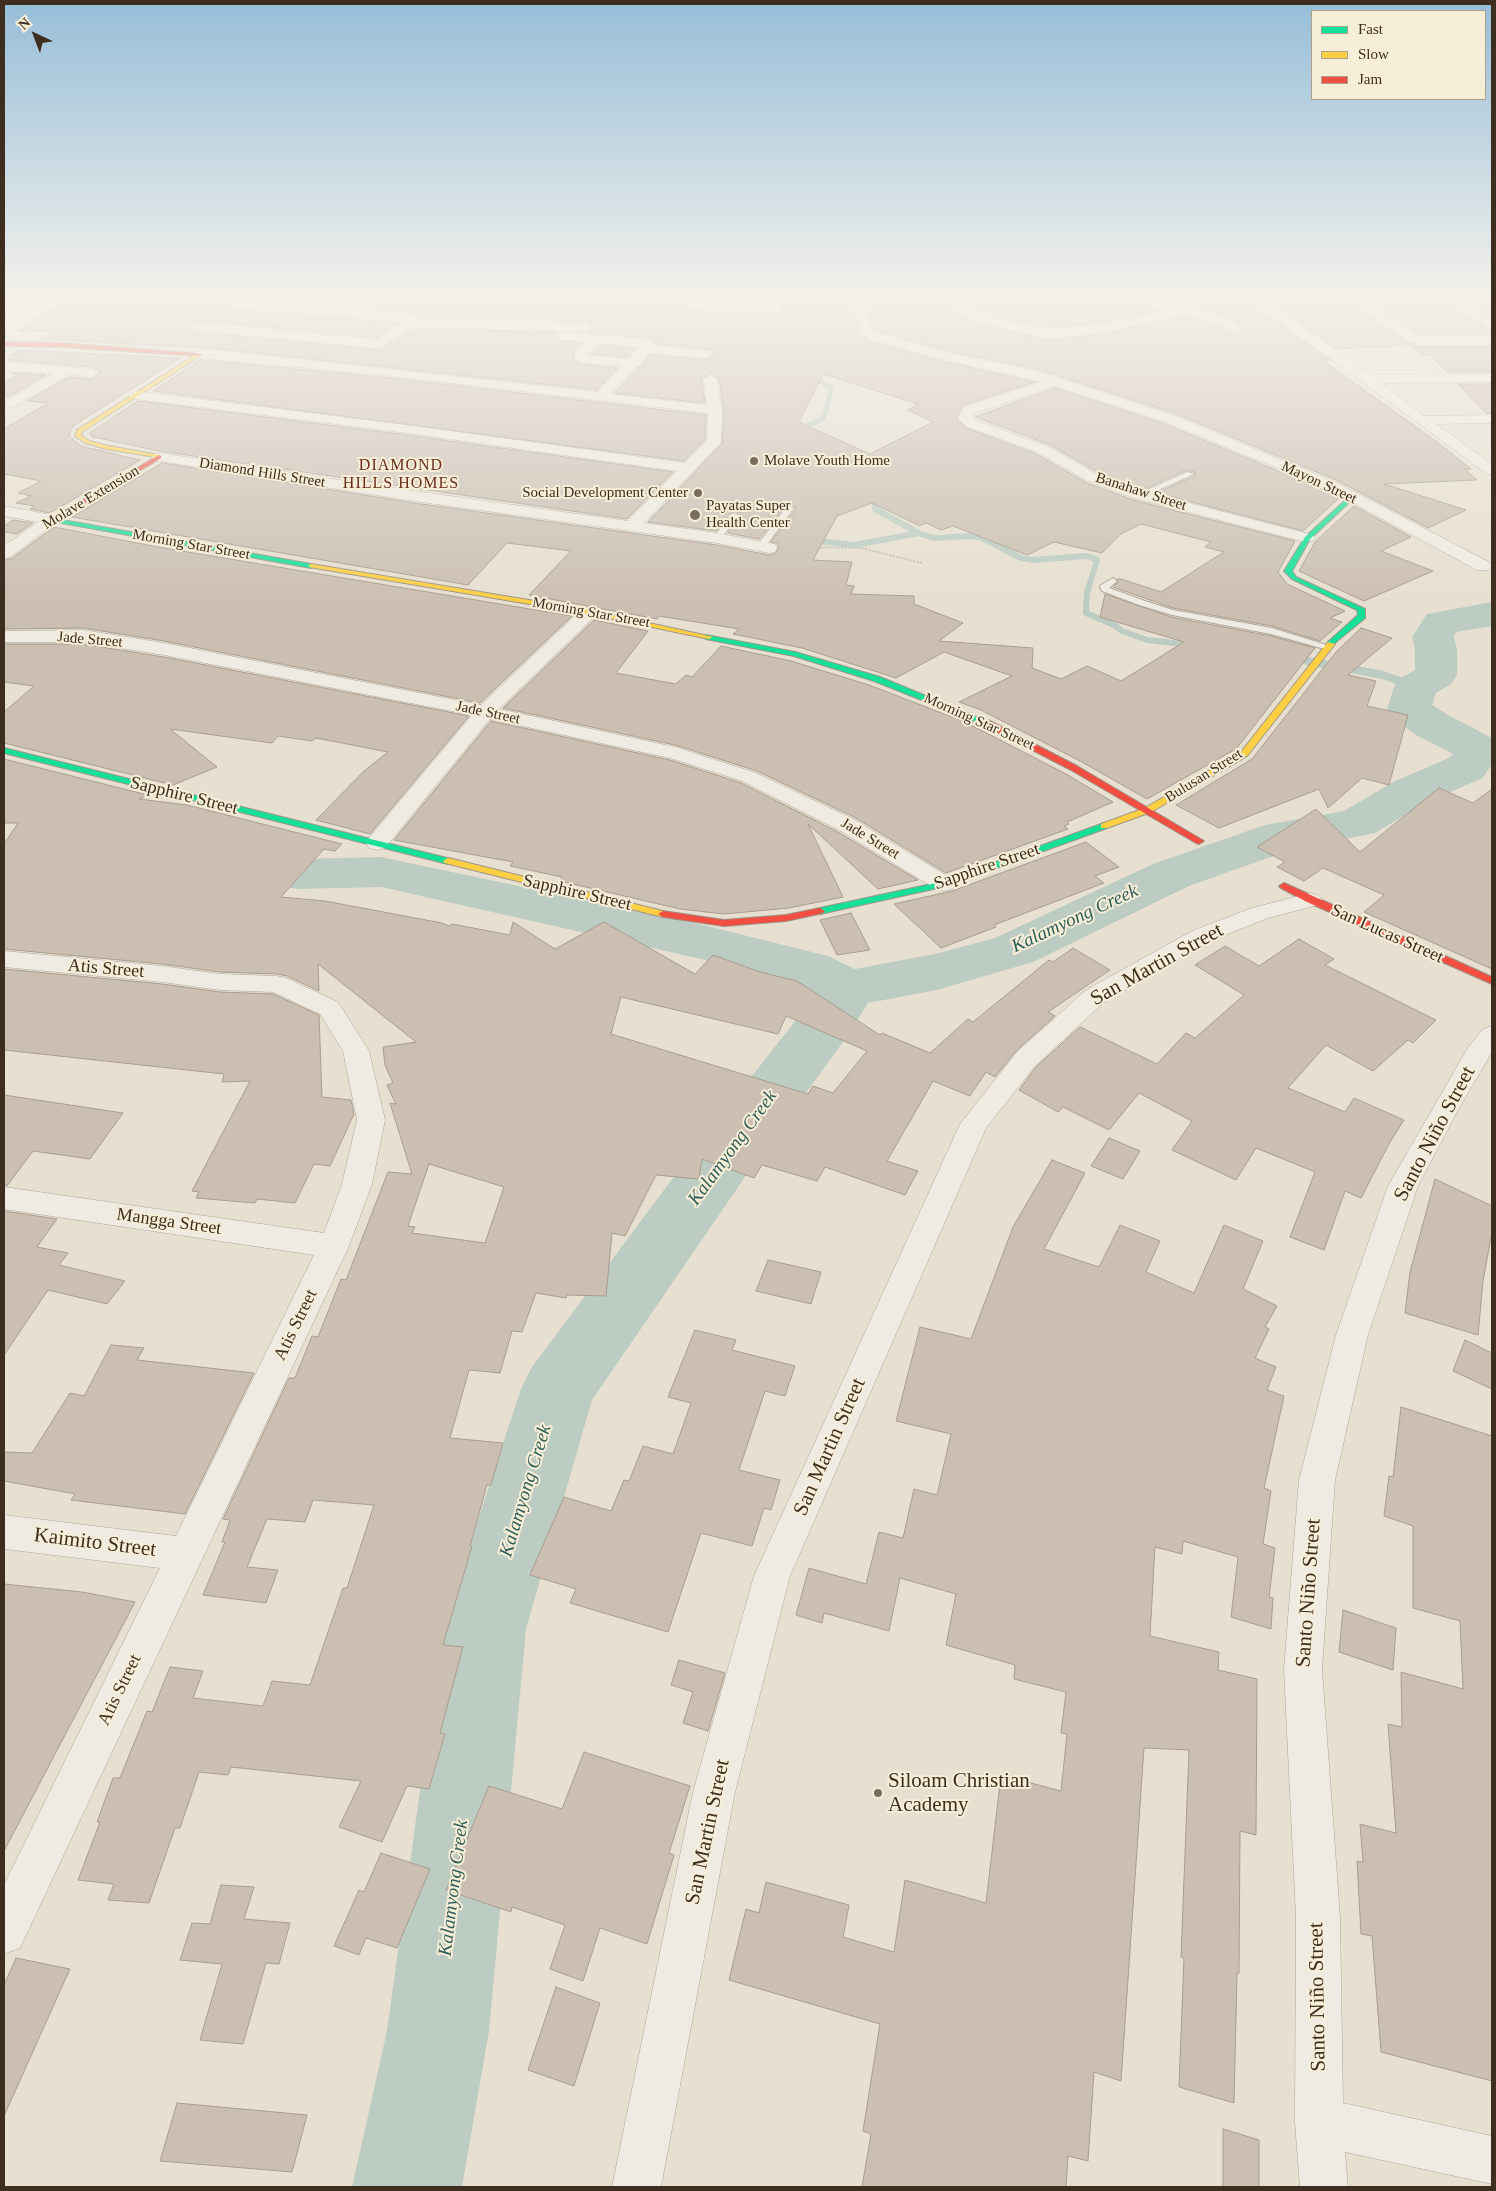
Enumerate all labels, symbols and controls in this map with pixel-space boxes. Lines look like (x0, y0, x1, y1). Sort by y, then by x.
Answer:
north arrow (10, 10, 60, 60)
legend (1311, 10, 1486, 100)
text: N (16, 15, 33, 33)
text: Fast (1358, 21, 1383, 37)
text: Slow (1358, 46, 1389, 62)
text: Jam (1358, 71, 1382, 87)
place label: Molave Youth Home (764, 452, 890, 470)
street label: Diamond Hills Street (198, 454, 326, 492)
marker: Molave Youth Home (748, 455, 760, 467)
district label: DIAMOND HILLS HOMES (341, 456, 461, 494)
street label: Mayon Street (1278, 458, 1360, 508)
street label: Molave Extension (39, 462, 143, 534)
street label: Banahaw Street (1093, 469, 1189, 515)
place label: Social Development Center (522, 484, 688, 502)
marker: Social Development Center (692, 487, 704, 499)
place label: Payatas Super Health Center (706, 497, 791, 532)
marker: Payatas Super Health Center (688, 508, 702, 522)
street label: Morning Star Street (131, 526, 251, 564)
street label: Morning Star Street (531, 594, 651, 632)
street label: Jade Street (57, 628, 123, 652)
street label: Morning Star Street (921, 690, 1037, 754)
street label: Jade Street (454, 697, 522, 729)
street label: Bulusan Street (1162, 745, 1246, 807)
street label: Sapphire Street (128, 772, 240, 820)
street label: Jade Street (837, 814, 903, 864)
street label: Sapphire Street (931, 839, 1043, 895)
street label: Sapphire Street (521, 870, 633, 916)
water label: Kalamyong Creek (1008, 880, 1142, 958)
street label: San Lucas Street (1327, 900, 1447, 968)
street label: San Martin Street (1086, 918, 1228, 1012)
street label: Atis Street (67, 955, 145, 983)
street label: Santo Niño Street (1389, 1062, 1481, 1206)
water label: Kalamyong Creek (684, 1086, 782, 1210)
street label: Mangga Street (115, 1204, 223, 1240)
street label: Atis Street (270, 1286, 322, 1364)
street label: San Martin Street (788, 1374, 872, 1520)
water label: Kalamyong Creek (495, 1422, 557, 1560)
street label: Santo Niño Street (1291, 1518, 1327, 1668)
street label: Kaimito Street (32, 1523, 158, 1563)
street label: Atis Street (94, 1651, 146, 1729)
street label: San Martin Street (680, 1757, 736, 1907)
place label: Siloam Christian Academy (888, 1768, 1030, 1818)
marker: Siloam Christian Academy (872, 1787, 884, 1799)
water label: Kalamyong Creek (434, 1819, 474, 1957)
street label: Santo Niño Street (1304, 1922, 1332, 2072)

